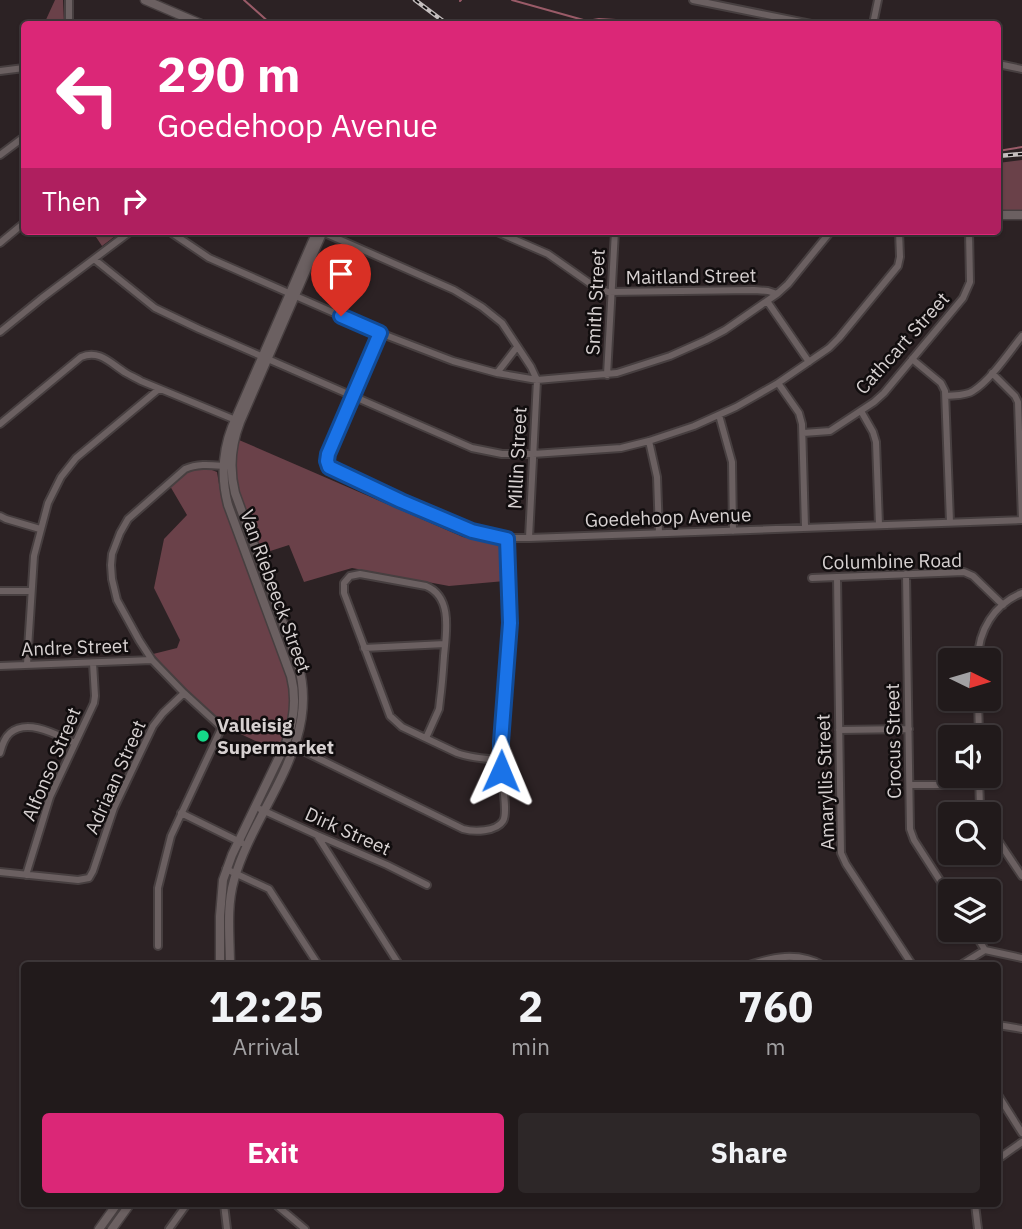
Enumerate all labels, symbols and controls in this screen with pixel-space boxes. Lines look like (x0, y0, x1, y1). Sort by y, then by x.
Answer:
text: 290 m (157, 42, 301, 105)
icon: left (42, 49, 133, 140)
text: Goedehoop Avenue (157, 104, 438, 146)
icon: right (115, 182, 153, 220)
text: Then (42, 184, 101, 218)
pin (311, 244, 371, 316)
street label: Smith Street (580, 248, 610, 356)
icon: arrive (322, 255, 360, 293)
street label: Maitland Street (625, 263, 757, 289)
street label: Cathcart Street (850, 287, 954, 399)
street label: Millin Street (502, 406, 532, 510)
street label: Goedehoop Avenue (584, 502, 752, 532)
street label: Van Riebeeck Street (235, 506, 317, 676)
street label: Columbine Road (822, 548, 962, 574)
street label: Andre Street (21, 633, 129, 661)
north arrow (938, 648, 1001, 710)
map controls (938, 648, 1001, 942)
street label: Crocus Street (880, 683, 906, 799)
street label: Alfonso Street (16, 703, 86, 825)
place label: Valleisig Supermarket (217, 713, 334, 759)
street label: Amaryllis Street (811, 713, 839, 851)
street label: Adriaan Street (79, 716, 151, 838)
button: sound (938, 725, 1001, 788)
marker: Valleisig Supermarket (195, 728, 211, 744)
position arrow (464, 734, 538, 808)
street label: Dirk Street (302, 802, 394, 860)
button: search (938, 802, 1001, 865)
button: layers (938, 879, 1001, 942)
text: 12:25 (209, 979, 323, 1034)
text: 2 (518, 979, 543, 1034)
text: 760 (738, 979, 813, 1034)
text: Arrival (233, 1031, 300, 1061)
text: min (511, 1031, 550, 1061)
text: m (765, 1031, 786, 1061)
button: Exit (42, 1113, 504, 1193)
button: Share (518, 1113, 980, 1193)

